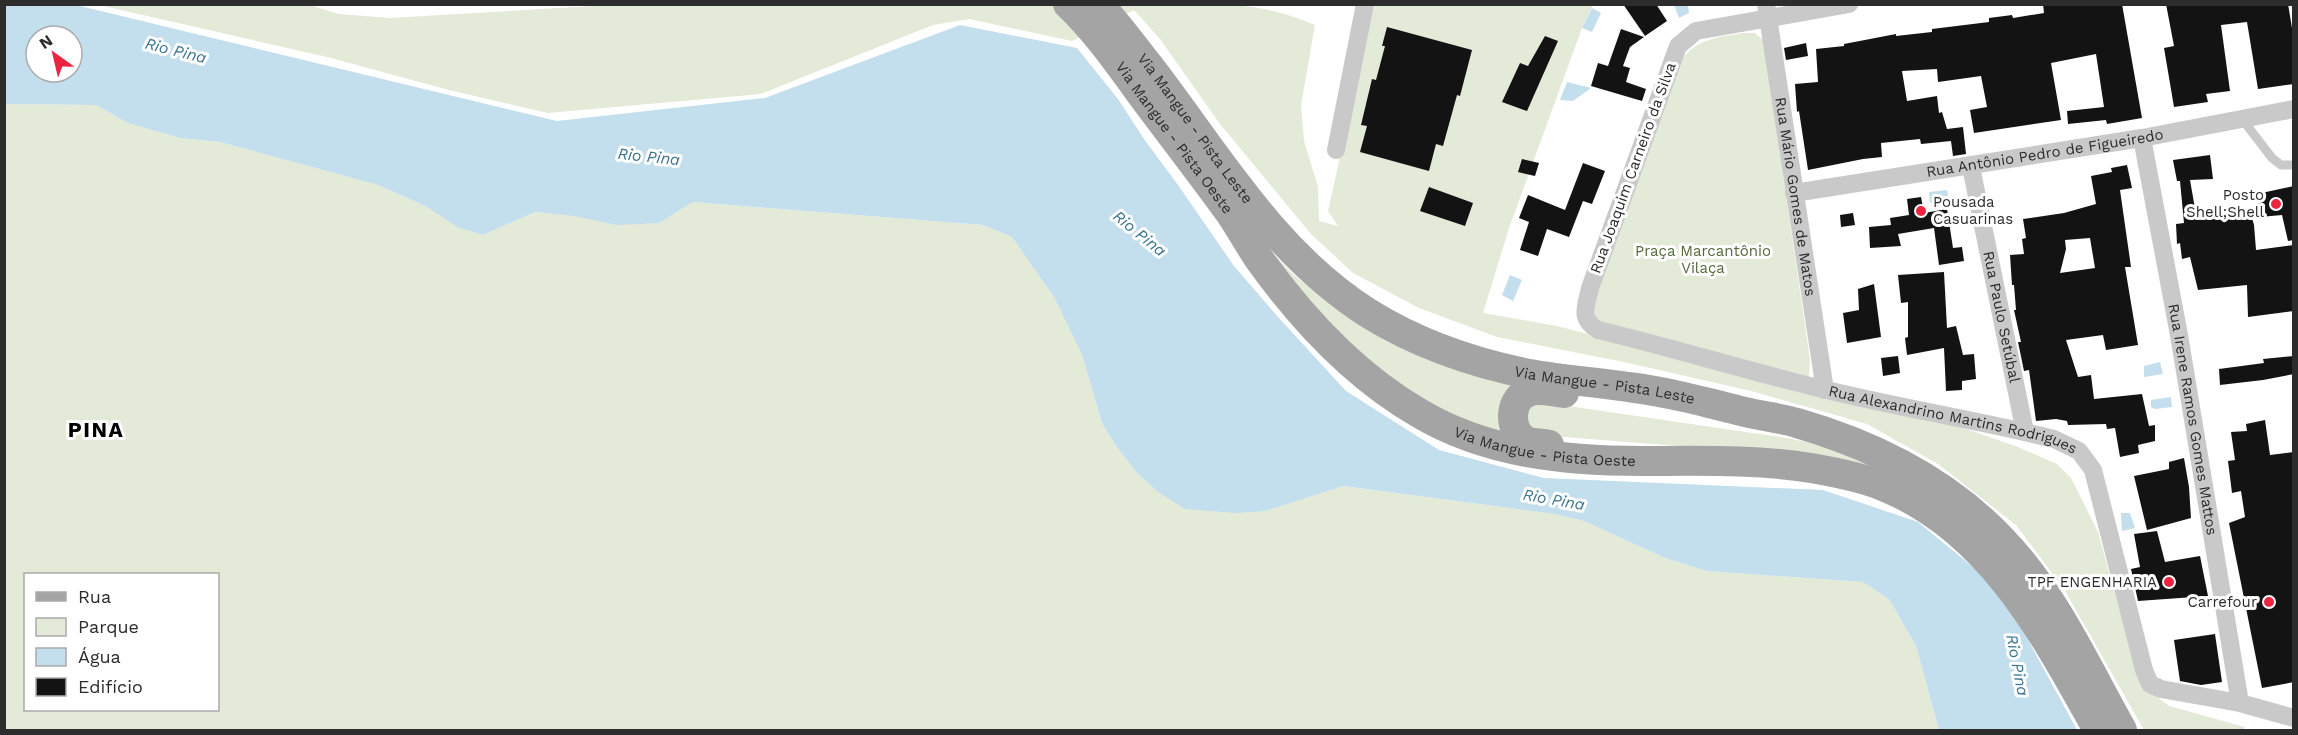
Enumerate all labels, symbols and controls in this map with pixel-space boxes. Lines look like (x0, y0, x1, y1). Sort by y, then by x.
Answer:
north arrow (24, 24, 84, 84)
text: N (36, 31, 56, 53)
water label: Rio Pina (143, 34, 209, 67)
street label: Via Mangue - Pista Leste (1134, 50, 1257, 207)
street label: Via Mangue - Pista Oeste (1112, 58, 1237, 217)
street label: Rua Joaquim Carneiro da Silva (1586, 60, 1680, 276)
street label: Rua Mário Gomes de Matos (1771, 96, 1820, 298)
street label: Rua Antônio Pedro de Figueiredo (1925, 125, 2165, 181)
water label: Rio Pina (617, 144, 681, 169)
place label: Posto Shell;Shell (2186, 186, 2264, 221)
place label: Pousada Casuarinas (1933, 193, 2013, 228)
marker: Posto Shell;Shell (2269, 197, 2283, 211)
marker: Pousada Casuarinas (1914, 204, 1928, 218)
water label: Rio Pina (1109, 206, 1170, 260)
park label: Praça Marcantônio Vilaça (1635, 242, 1771, 277)
street label: Rua Paulo Setúbal (1979, 249, 2024, 385)
street label: Rua Irene Ramos Gomes Mattos (2164, 302, 2221, 537)
street label: Via Mangue - Pista Leste (1513, 362, 1697, 408)
street label: Rua Alexandrino Martins Rodrigues (1827, 382, 2080, 458)
district label: PINA (68, 417, 124, 442)
street label: Via Mangue - Pista Oeste (1451, 423, 1636, 470)
water label: Rio Pina (1522, 485, 1586, 514)
legend (24, 573, 219, 711)
place label: TPF ENGENHARIA (2028, 573, 2157, 591)
marker: TPF ENGENHARIA (2162, 575, 2176, 589)
text: Rua (78, 586, 111, 607)
place label: Carrefour (2188, 593, 2257, 611)
marker: Carrefour (2262, 595, 2276, 609)
text: Parque (78, 616, 139, 637)
water label: Rio Pina (2002, 633, 2033, 698)
text: Água (78, 646, 121, 667)
text: Edifício (78, 676, 143, 697)

